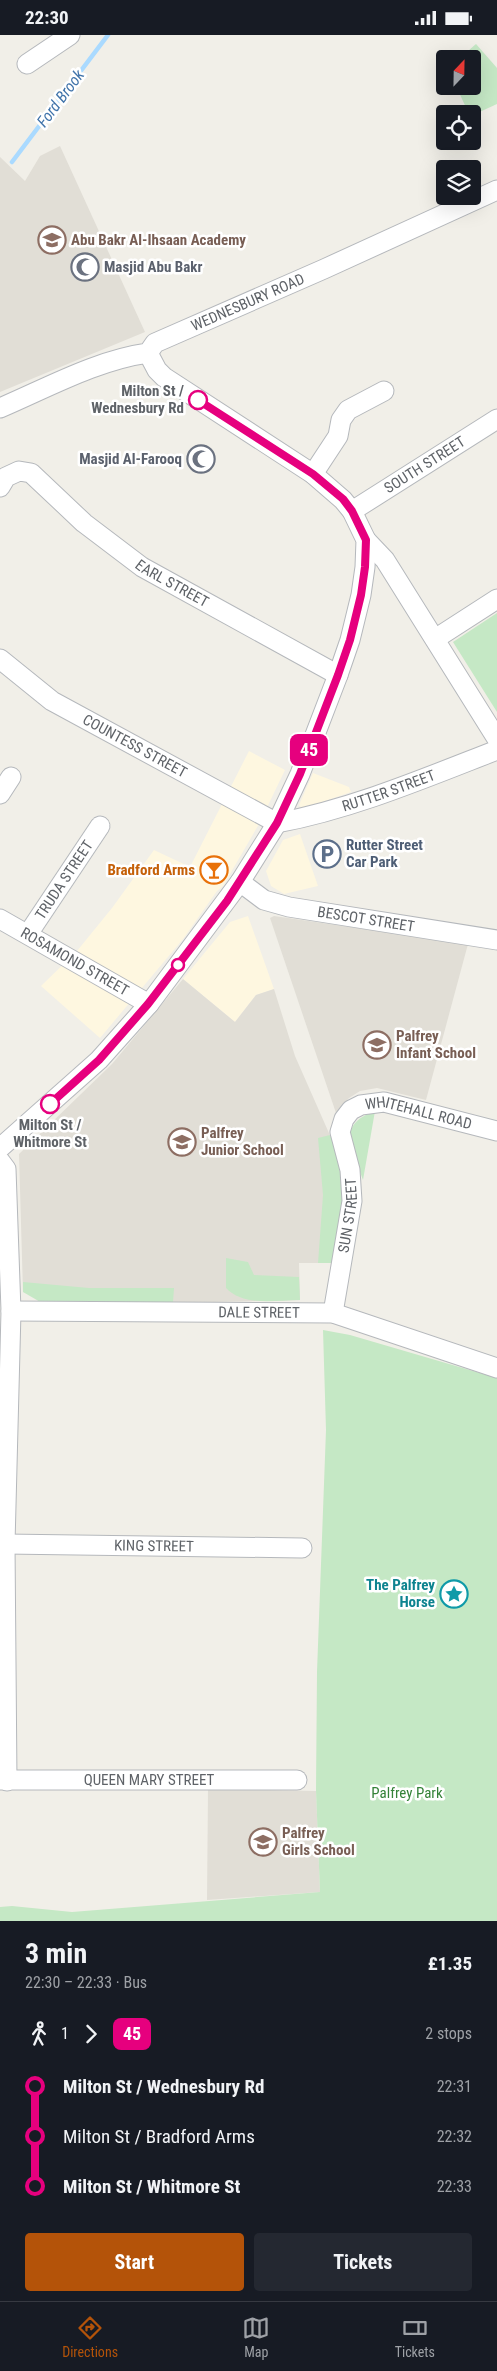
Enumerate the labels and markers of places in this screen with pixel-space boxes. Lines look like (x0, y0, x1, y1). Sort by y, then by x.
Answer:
school or university icon: Abu Bakr Al-Ihsaan Academy (37, 225, 67, 255)
place label: Abu Bakr Al-Ihsaan Academy (71, 231, 246, 249)
mosque icon: Masjid Abu Bakr (70, 252, 100, 282)
place label: Masjid Abu Bakr (104, 258, 202, 276)
place label: Milton St / Wednesbury Rd (91, 382, 184, 417)
marker: Milton St / Wednesbury Rd (188, 390, 208, 410)
mosque icon: Masjid Al-Farooq (186, 444, 216, 474)
place label: Masjid Al-Farooq (79, 450, 182, 468)
place label: Rutter Street Car Park (346, 836, 423, 871)
parking icon: Rutter Street Car Park (312, 839, 342, 869)
bar icon: Bradford Arms (199, 855, 229, 885)
place label: Bradford Arms (107, 861, 195, 879)
unlabelled marker (171, 958, 185, 972)
place label: Palfrey Infant School (396, 1027, 476, 1062)
school or university icon: Palfrey Infant School (362, 1030, 392, 1060)
marker: Milton St / Whitmore St (40, 1094, 60, 1114)
place label: Milton St / Whitmore St (13, 1116, 87, 1151)
place label: Palfrey Junior School (201, 1124, 284, 1159)
school or university icon: Palfrey Junior School (167, 1127, 197, 1157)
place label: The Palfrey Horse (366, 1576, 435, 1611)
place icon: The Palfrey Horse (439, 1579, 469, 1609)
place label: Palfrey Girls School (282, 1824, 355, 1859)
school or university icon: Palfrey Girls School (248, 1827, 278, 1857)

